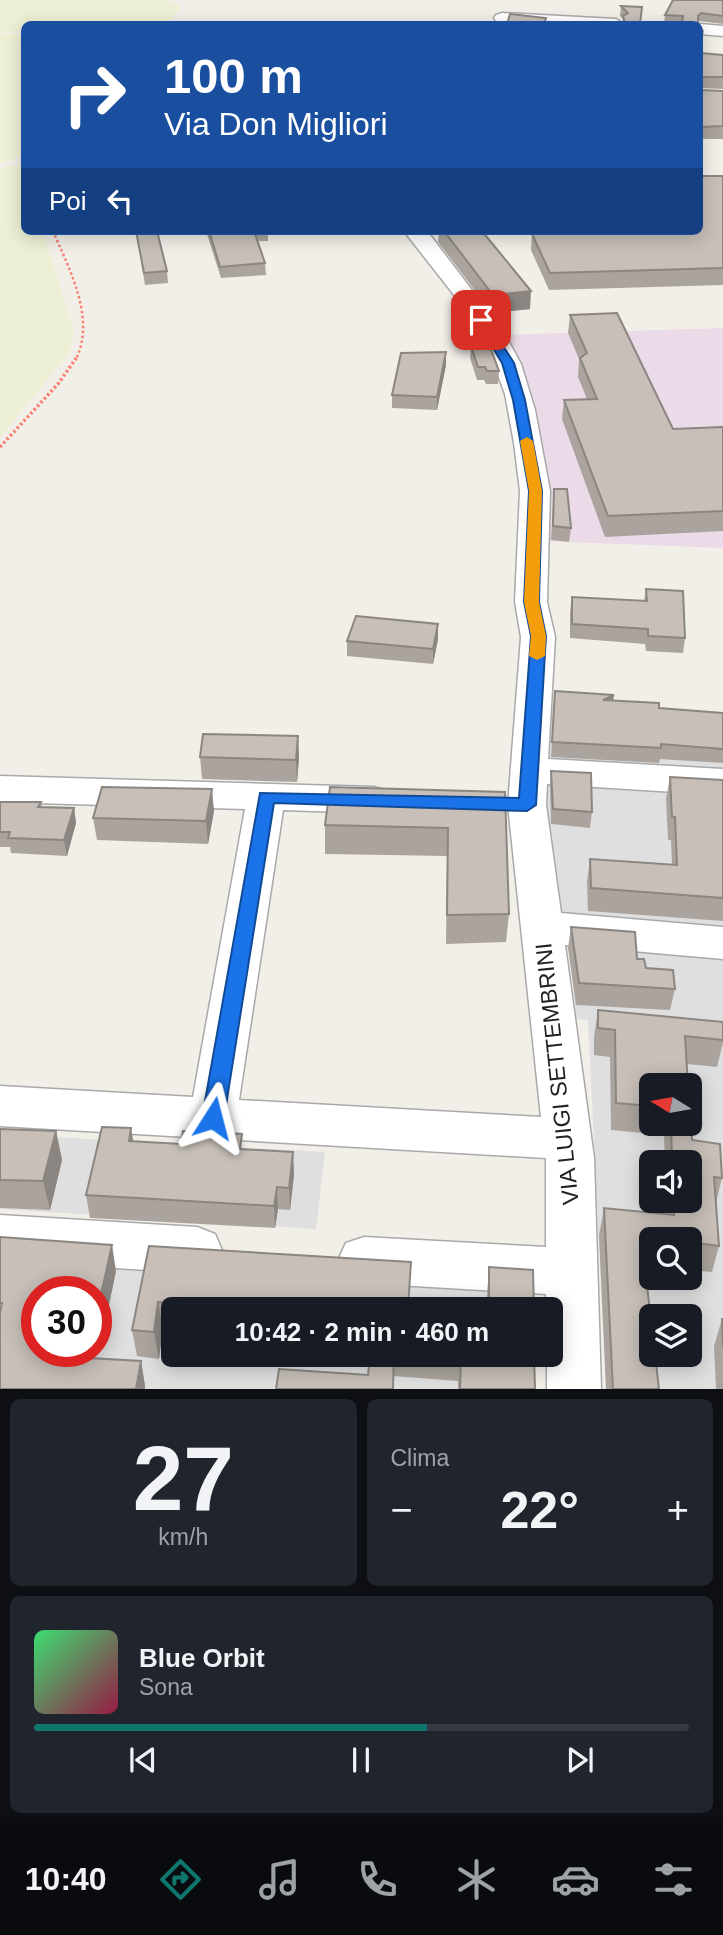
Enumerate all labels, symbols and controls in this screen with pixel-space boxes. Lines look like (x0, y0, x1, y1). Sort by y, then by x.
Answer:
icon: right (49, 49, 140, 140)
text: 100 m (164, 49, 303, 103)
text: Via Don Migliori (164, 106, 388, 142)
icon: left (101, 182, 139, 220)
text: Poi (49, 186, 87, 216)
pin (451, 290, 511, 350)
icon: arrive (462, 301, 500, 339)
street label: VIA LUIGI SETTEMBRINI (530, 942, 584, 1206)
north arrow (639, 1073, 702, 1136)
map controls (639, 1073, 702, 1367)
position arrow (176, 1081, 250, 1155)
button: sound (639, 1150, 702, 1213)
button: search (639, 1227, 702, 1290)
speed limit sign: 30 (21, 1276, 112, 1367)
button: layers (639, 1304, 702, 1367)
text: 10:42 · 2 min · 460 m (235, 1317, 489, 1347)
text: 27 (133, 1428, 234, 1529)
text: Clima (391, 1445, 449, 1471)
text: 22° (500, 1481, 579, 1539)
text: − (391, 1489, 413, 1531)
text: + (667, 1489, 689, 1531)
text: km/h (158, 1524, 208, 1550)
text: Blue Orbit (139, 1643, 265, 1673)
text: Sona (139, 1674, 193, 1700)
icon: previous (124, 1741, 162, 1779)
icon: pause (342, 1741, 380, 1779)
icon: next (561, 1741, 599, 1779)
icon: directions (156, 1855, 205, 1904)
icon: music (255, 1855, 304, 1904)
icon: phone (353, 1855, 402, 1904)
icon: climate (452, 1855, 501, 1904)
icon: car (551, 1855, 600, 1904)
icon: filters (649, 1855, 698, 1904)
text: 10:40 (25, 1861, 107, 1897)

